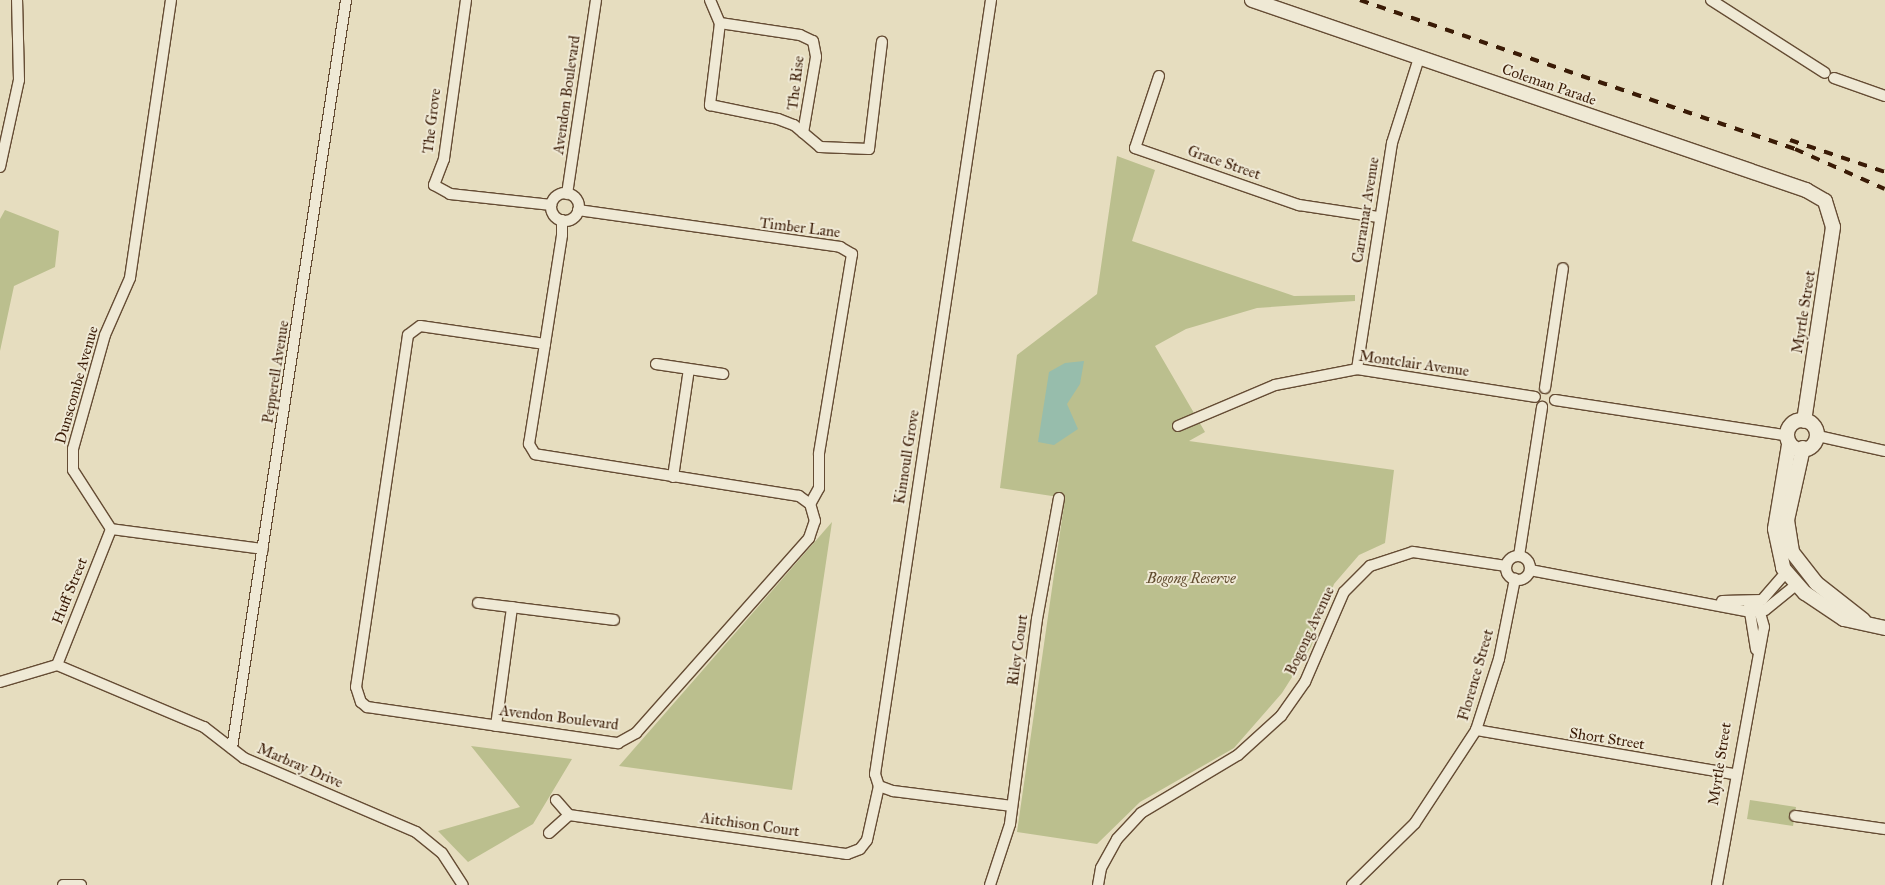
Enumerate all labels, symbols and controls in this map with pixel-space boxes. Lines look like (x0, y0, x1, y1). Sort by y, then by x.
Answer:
street label: Avendon Boulevard (550, 34, 584, 156)
street label: The Rise (784, 55, 808, 111)
street label: Coleman Parade (1499, 60, 1599, 110)
street label: The Grove (419, 87, 445, 155)
street label: Grace Street (1185, 142, 1263, 184)
street label: Carramar Avenue (1349, 156, 1383, 264)
street label: Timber Lane (759, 214, 841, 242)
street label: Myrtle Street (1789, 269, 1819, 355)
street label: Pepperell Avenue (259, 319, 293, 425)
street label: Dunscombe Avenue (52, 324, 102, 446)
street label: Montclair Avenue (1358, 347, 1470, 381)
street label: Kinnoull Grove (891, 409, 923, 505)
street label: Huff Street (48, 555, 92, 627)
park label: Bogong Reserve (1146, 570, 1236, 588)
street label: Bogong Avenue (1282, 584, 1338, 678)
street label: Riley Court (1004, 613, 1032, 687)
street label: Florence Street (1454, 627, 1498, 723)
street label: Avendon Boulevard (498, 702, 620, 734)
street label: Myrtle Street (1705, 721, 1735, 807)
street label: Short Street (1568, 724, 1646, 754)
street label: Marbray Drive (254, 740, 346, 792)
street label: Aitchison Court (699, 809, 801, 841)

